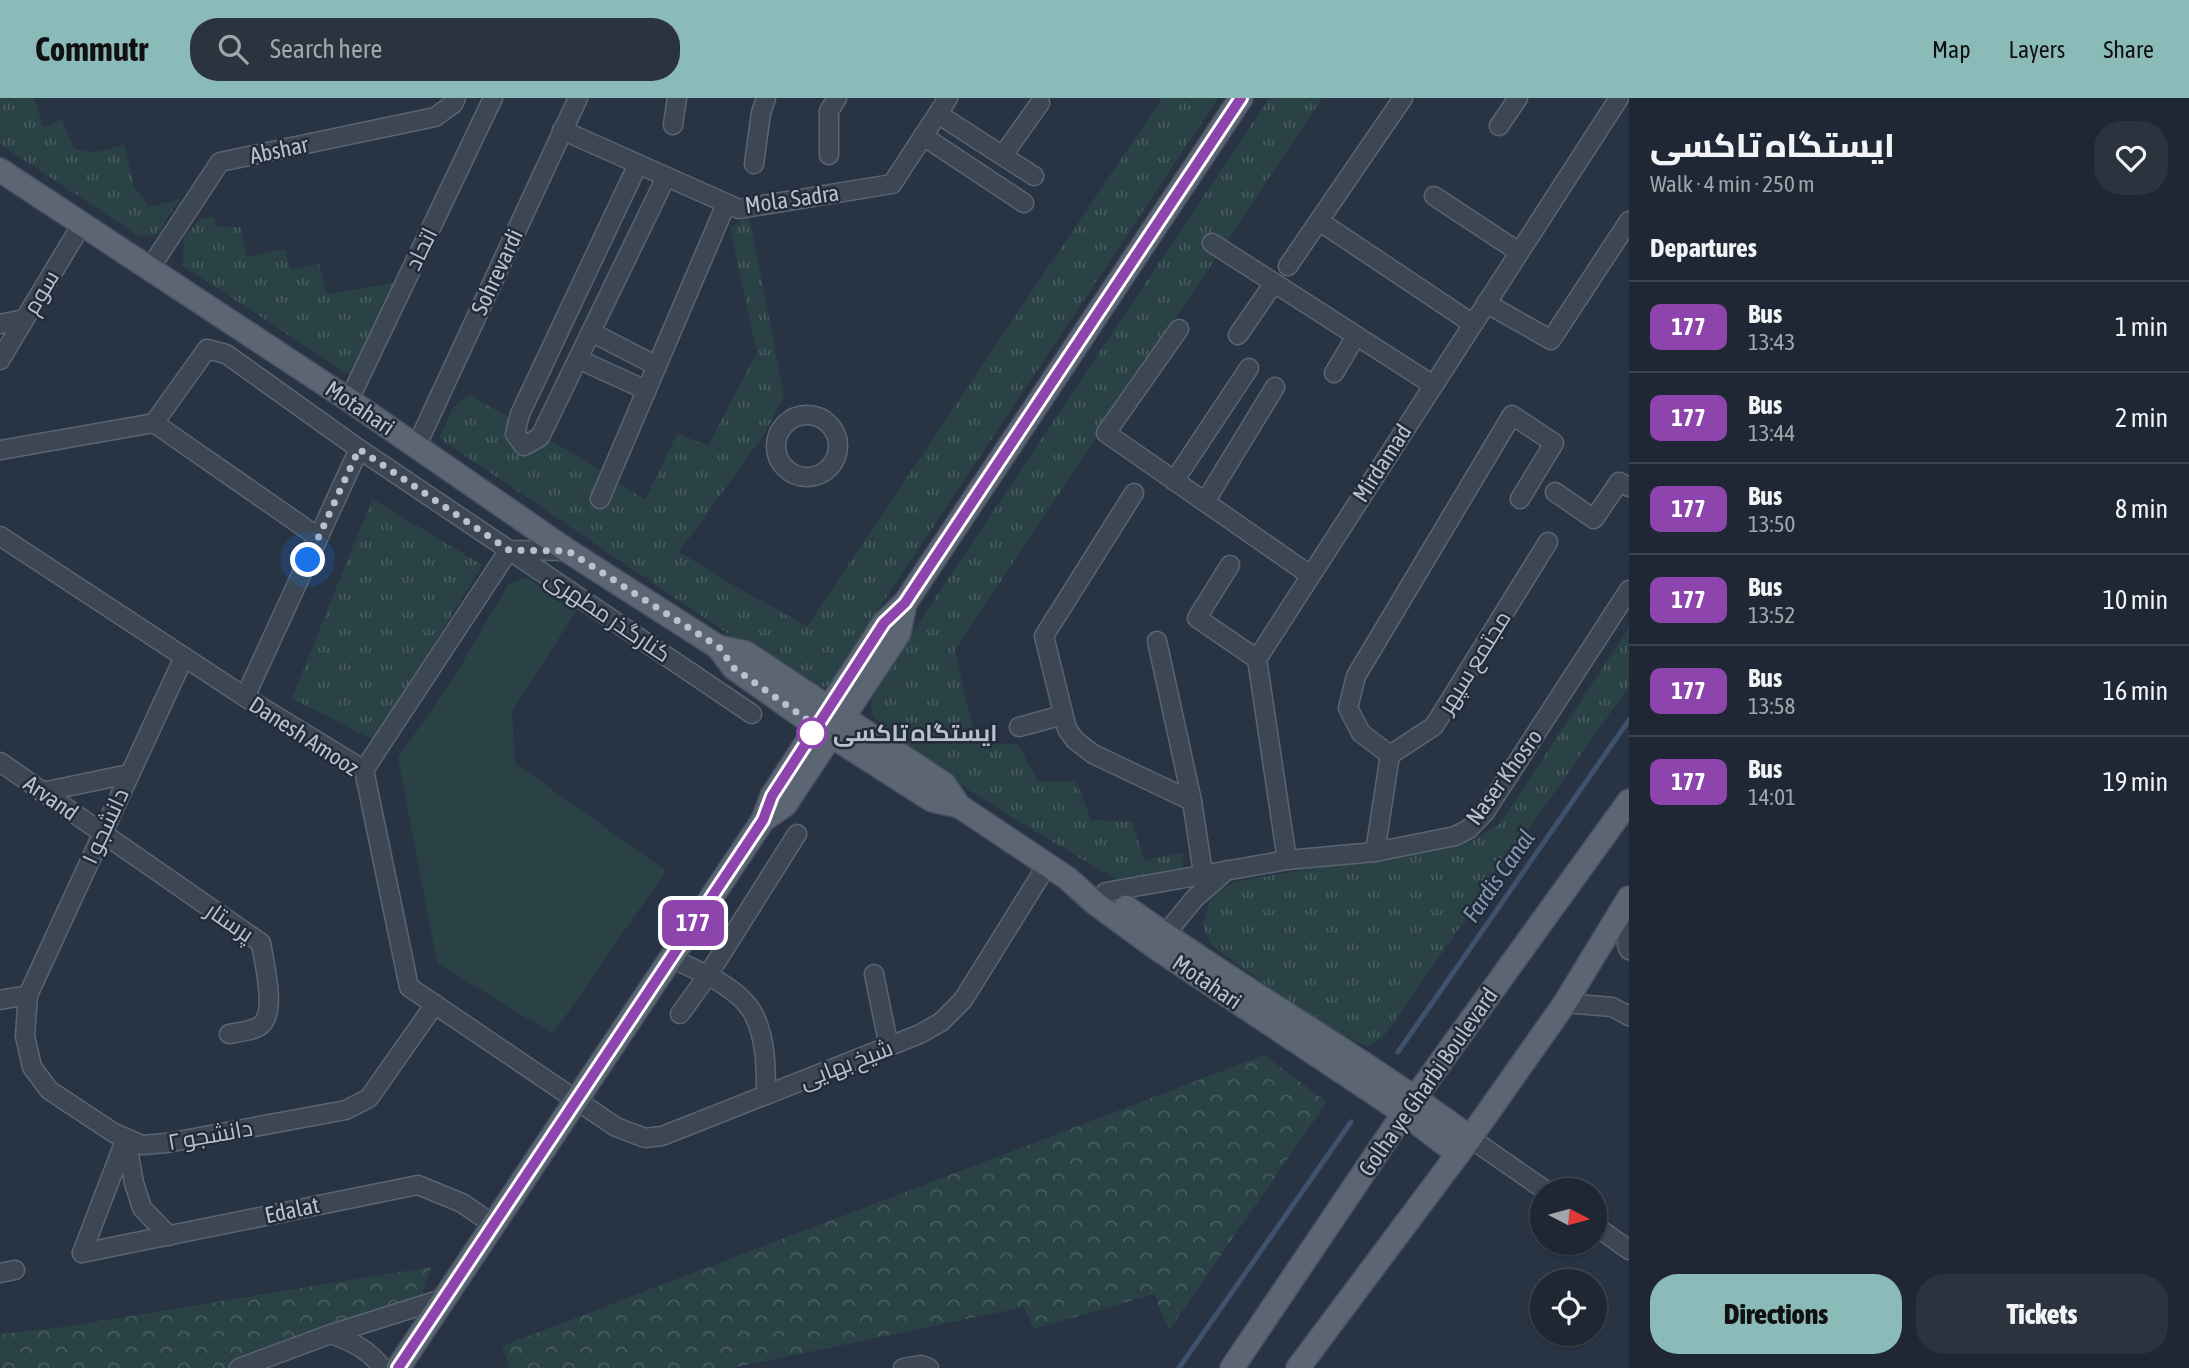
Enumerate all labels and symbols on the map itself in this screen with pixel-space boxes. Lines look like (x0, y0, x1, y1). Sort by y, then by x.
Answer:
street label: Abshar (247, 131, 312, 169)
street label: Mola Sadra (743, 180, 841, 218)
street label: اتحاد (400, 223, 442, 275)
street label: Sohrevardi (466, 225, 528, 319)
street label: سوم (18, 265, 67, 320)
street label: Motahari (321, 376, 399, 440)
street label: Mirdamad (1347, 419, 1417, 507)
your location (290, 542, 325, 577)
street label: کنارگذر مطهری (540, 564, 676, 668)
street label: مجتمع سپهر (1431, 606, 1518, 722)
street label: Danesh Amooz (244, 691, 364, 781)
marker: ایستگاه تاکسی (797, 718, 827, 748)
place label: ایستگاه تاکسی (833, 720, 997, 747)
street label: Naser Khosro (1461, 724, 1547, 830)
street label: Arvand (19, 770, 83, 826)
street label: دانشجو ۱ (76, 784, 134, 868)
water label: Fardis Canal (1457, 824, 1540, 927)
street label: پرستار (199, 896, 259, 949)
line badge: 177 (653, 900, 733, 946)
street label: Motahari (1168, 950, 1246, 1014)
street label: Golha ye Gharbi Boulevard (1353, 983, 1503, 1181)
street label: شیخ بهایی (796, 1034, 897, 1096)
street label: دانشجو ۲ (166, 1115, 254, 1155)
north arrow (1530, 1178, 1606, 1255)
street label: Edalat (262, 1192, 322, 1228)

